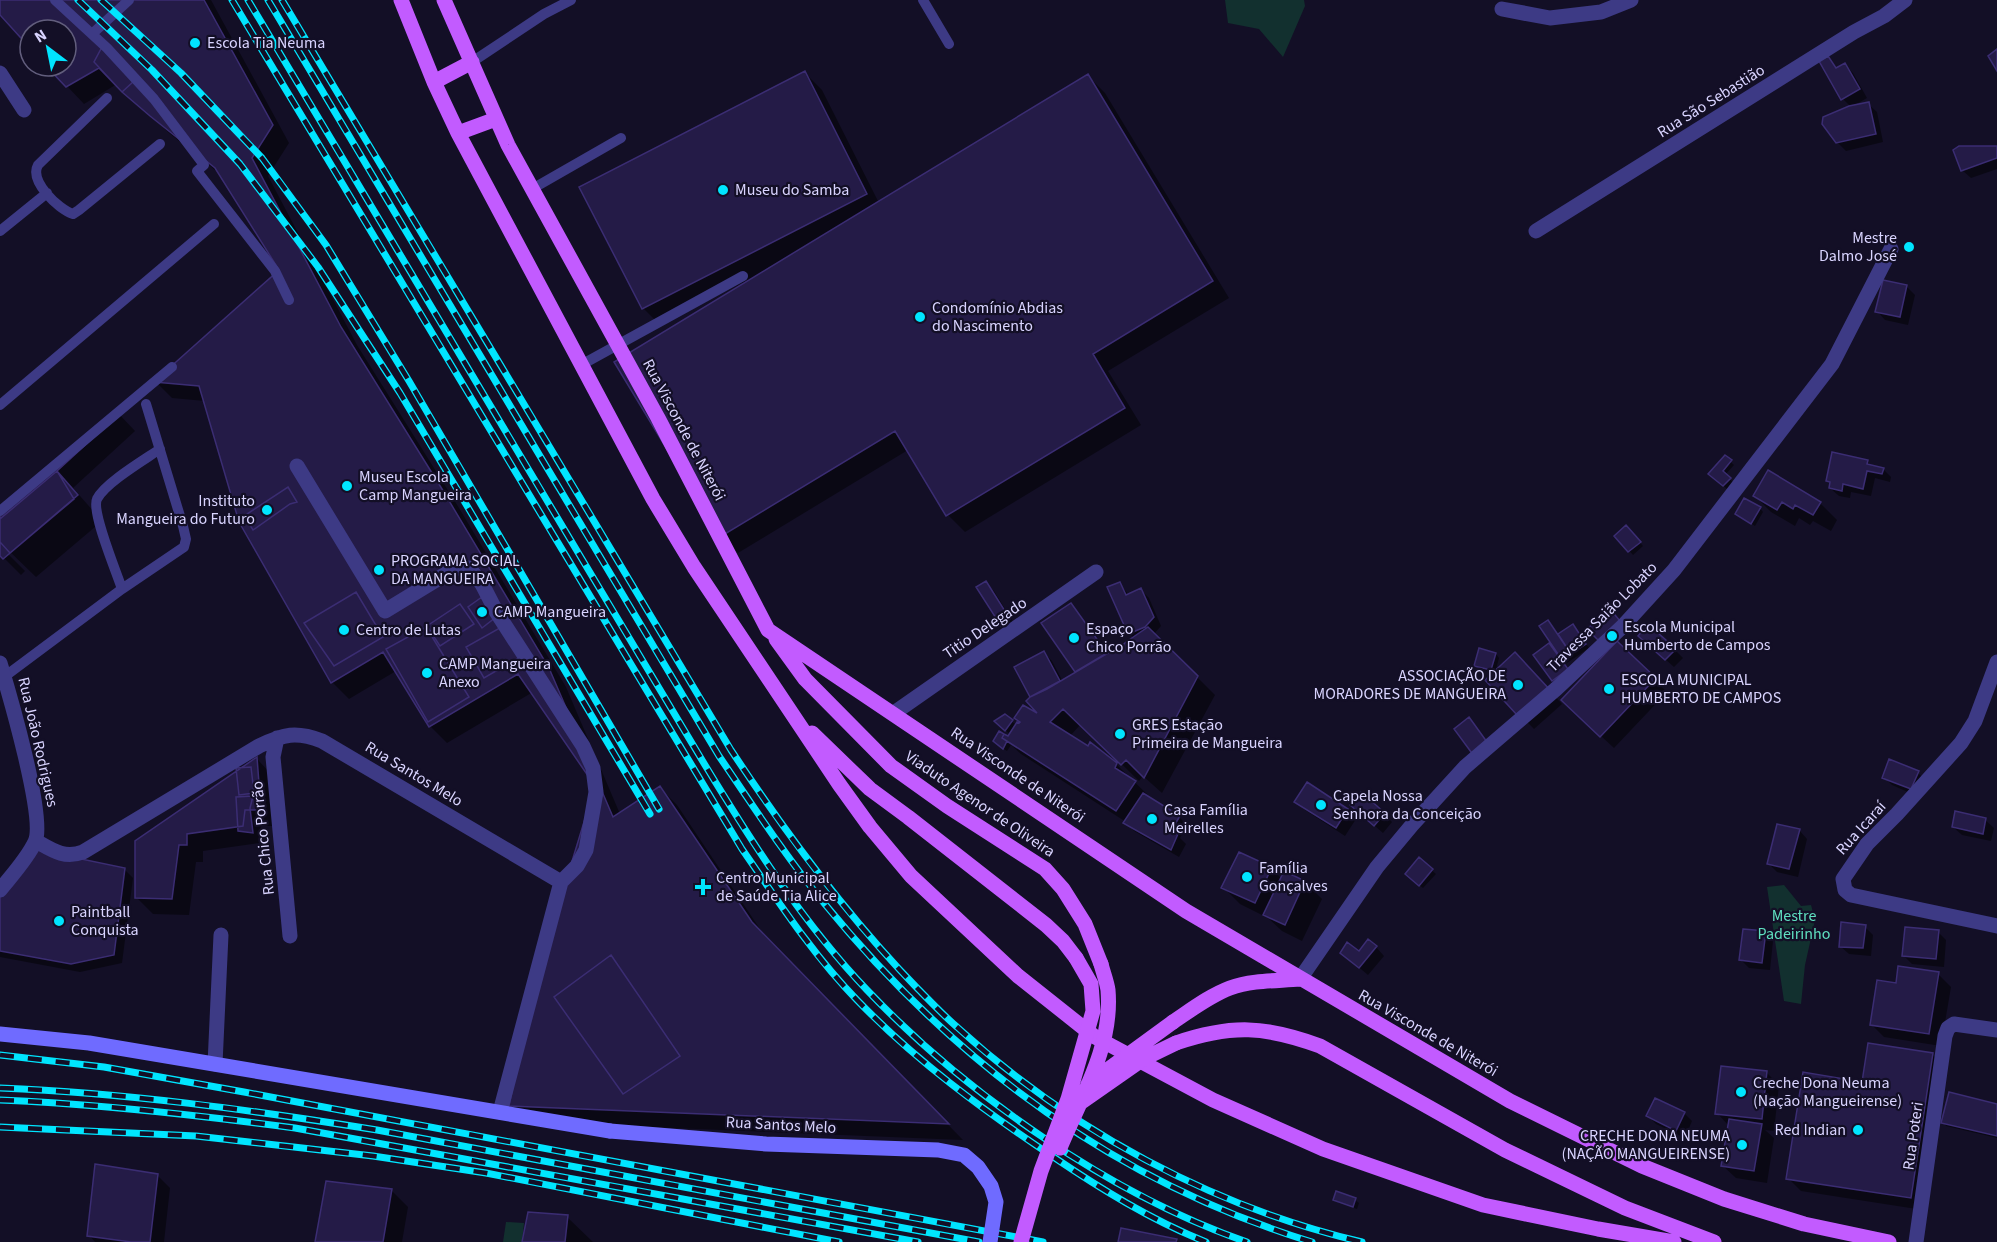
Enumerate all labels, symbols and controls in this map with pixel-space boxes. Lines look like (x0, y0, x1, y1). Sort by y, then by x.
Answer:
north arrow (18, 18, 78, 78)
text: N (30, 24, 51, 48)
place label: Escola Tia Neuma (207, 32, 325, 54)
marker: Escola Tia Neuma (188, 36, 202, 50)
street label: Rua São Sebastião (1653, 59, 1769, 143)
place label: Museu do Samba (735, 179, 849, 201)
marker: Museu do Samba (716, 183, 730, 197)
place label: Mestre Dalmo José (1819, 227, 1897, 267)
marker: Mestre Dalmo José (1902, 240, 1916, 254)
place label: Condomínio Abdias do Nascimento (932, 297, 1063, 337)
marker: Condomínio Abdias do Nascimento (913, 310, 927, 324)
street label: Rua Visconde de Niterói (637, 355, 731, 505)
place label: Museu Escola Camp Mangueira (359, 466, 472, 506)
marker: Museu Escola Camp Mangueira (340, 479, 354, 493)
place label: Instituto Mangueira do Futuro (116, 490, 255, 530)
marker: Instituto Mangueira do Futuro (260, 503, 274, 517)
place label: PROGRAMA SOCIAL DA MANGUEIRA (391, 550, 520, 590)
street label: Travessa Saião Lobato (1542, 557, 1662, 677)
marker: PROGRAMA SOCIAL DA MANGUEIRA (372, 563, 386, 577)
street label: Titio Delegado (939, 592, 1031, 664)
place label: CAMP Mangueira (494, 601, 606, 623)
marker: CAMP Mangueira (475, 605, 489, 619)
place label: Escola Municipal Humberto de Campos (1624, 616, 1771, 656)
place label: Espaço Chico Porrão (1086, 618, 1171, 658)
place label: Centro de Lutas (356, 619, 461, 641)
marker: Centro de Lutas (337, 623, 351, 637)
marker: Escola Municipal Humberto de Campos (1605, 629, 1619, 643)
marker: Espaço Chico Porrão (1067, 631, 1081, 645)
place label: CAMP Mangueira Anexo (439, 653, 551, 693)
place label: ASSOCIAÇÃO DE MORADORES DE MANGUEIRA (1314, 665, 1506, 705)
marker: CAMP Mangueira Anexo (420, 666, 434, 680)
place label: ESCOLA MUNICIPAL HUMBERTO DE CAMPOS (1621, 669, 1781, 709)
street label: Rua João Rodrigues (12, 675, 64, 809)
marker: ASSOCIAÇÃO DE MORADORES DE MANGUEIRA (1511, 678, 1525, 692)
marker: ESCOLA MUNICIPAL HUMBERTO DE CAMPOS (1602, 682, 1616, 696)
place label: GRES Estação Primeira de Mangueira (1132, 714, 1282, 754)
street label: Rua Visconde de Niterói (946, 722, 1090, 828)
marker: GRES Estação Primeira de Mangueira (1113, 727, 1127, 741)
street label: Rua Santos Melo (361, 736, 467, 812)
street label: Viaduto Agenor de Oliveira (901, 745, 1059, 863)
street label: Rua Chico Porrão (246, 780, 280, 896)
place label: Capela Nossa Senhora da Conceição (1333, 785, 1481, 825)
street label: Rua Icaraí (1831, 795, 1892, 860)
marker: Capela Nossa Senhora da Conceição (1314, 798, 1328, 812)
place label: Casa Família Meirelles (1164, 799, 1248, 839)
marker: Casa Família Meirelles (1145, 812, 1159, 826)
place label: Família Gonçalves (1259, 857, 1328, 897)
place label: Centro Municipal de Saúde Tia Alice (716, 867, 837, 907)
marker: Família Gonçalves (1240, 870, 1254, 884)
marker: Centro Municipal de Saúde Tia Alice (694, 878, 712, 896)
place label: Paintball Conquista (71, 901, 139, 941)
park label: Mestre Padeirinho (1758, 905, 1830, 945)
marker: Paintball Conquista (52, 914, 66, 928)
street label: Rua Visconde de Niterói (1354, 984, 1502, 1082)
place label: Creche Dona Neuma (Nação Mangueirense) (1753, 1072, 1902, 1112)
marker: Creche Dona Neuma (Nação Mangueirense) (1734, 1085, 1748, 1099)
street label: Rua Poteri (1897, 1100, 1929, 1172)
street label: Rua Santos Melo (725, 1111, 837, 1139)
place label: Red Indian (1774, 1119, 1846, 1141)
marker: Red Indian (1851, 1123, 1865, 1137)
place label: CRECHE DONA NEUMA (NAÇÃO MANGUEIRENSE) (1562, 1125, 1730, 1165)
marker: CRECHE DONA NEUMA (NAÇÃO MANGUEIRENSE) (1735, 1138, 1749, 1152)

